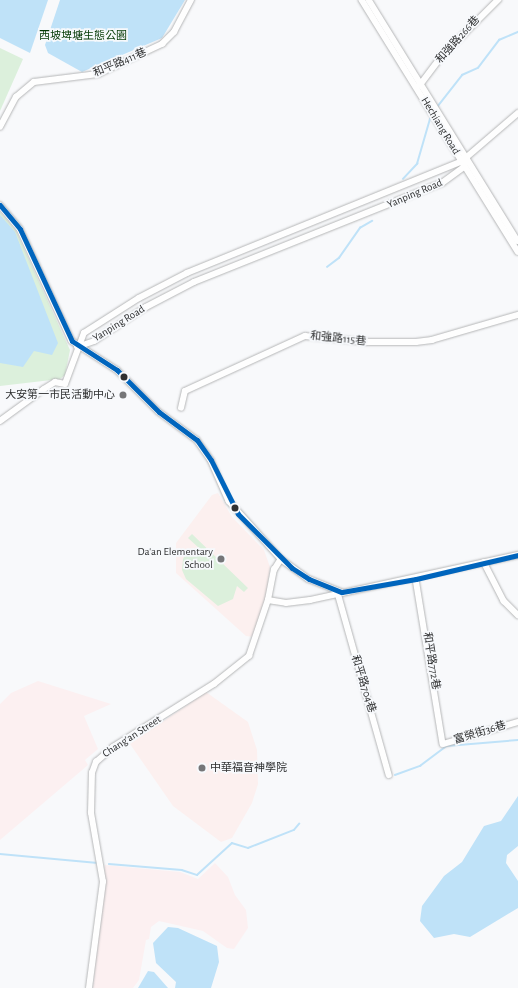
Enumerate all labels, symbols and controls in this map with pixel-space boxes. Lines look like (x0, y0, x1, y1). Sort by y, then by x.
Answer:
street label: 和強路266巷 (433, 14, 483, 66)
park label: 西坡埤塘生態公園 (39, 29, 127, 43)
street label: 和平路411巷 (91, 46, 149, 80)
street label: Hechiang Road (418, 95, 462, 157)
street label: Yanping Road (385, 176, 445, 212)
street label: Yanping Road (91, 303, 147, 345)
street label: 和強路115巷 (309, 330, 367, 348)
unlabelled marker (119, 372, 129, 382)
place label: 大安第一市民活動中心 (5, 388, 115, 402)
marker: 大安第一市民活動中心 (118, 390, 128, 400)
unlabelled marker (230, 503, 240, 513)
place label: Da'an Elementary School (137, 546, 213, 572)
marker: Da'an Elementary School (216, 554, 226, 564)
street label: 和平路772巷 (420, 631, 442, 691)
street label: 和平路704巷 (348, 654, 378, 714)
street label: Chang'an Street (100, 713, 164, 761)
street label: 富榮街36巷 (452, 719, 508, 747)
place label: 中華福音神學院 (210, 761, 287, 775)
marker: 中華福音神學院 (197, 763, 207, 773)

